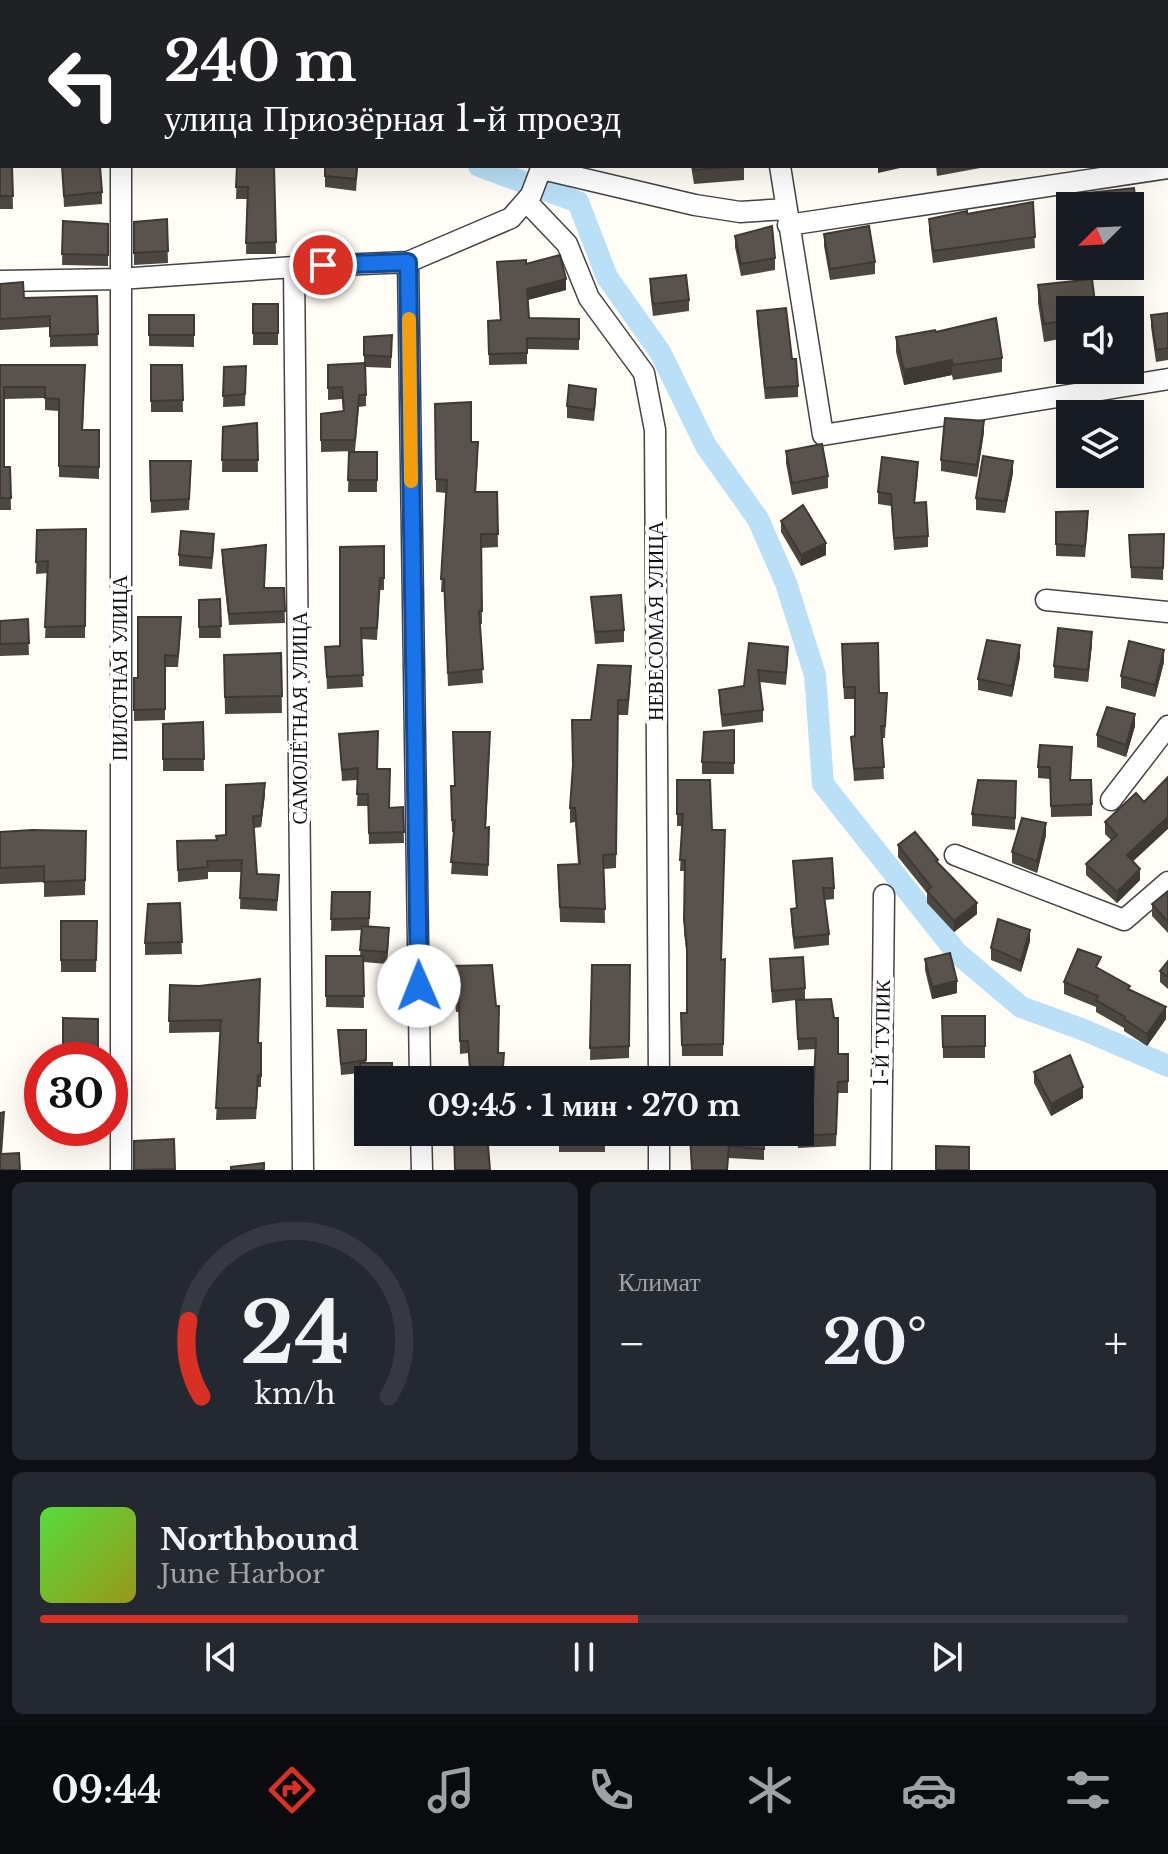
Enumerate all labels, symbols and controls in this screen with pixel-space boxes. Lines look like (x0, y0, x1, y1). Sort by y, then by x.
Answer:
text: 240 m (164, 27, 357, 96)
icon: left (32, 32, 136, 136)
text: улица Приозёрная 1-й проезд (164, 96, 621, 141)
north arrow (1056, 192, 1144, 280)
map controls (1056, 192, 1144, 488)
pin (289, 231, 357, 299)
icon: arrive (301, 243, 345, 287)
button: sound (1056, 296, 1144, 384)
button: layers (1056, 400, 1144, 488)
street label: НЕВЕСОМАЯ УЛИЦА (644, 520, 668, 721)
street label: ПИЛОТНАЯ УЛИЦА (108, 575, 132, 761)
street label: САМОЛЁТНАЯ УЛИЦА (288, 611, 312, 824)
position arrow (377, 944, 461, 1028)
street label: 1-Й ТУПИК (869, 979, 895, 1087)
speed limit sign: 30 (24, 1042, 128, 1146)
text: 09:45 · 1 мин · 270 m (428, 1087, 740, 1124)
text: Климат (618, 1266, 701, 1298)
text: 24 (240, 1282, 350, 1385)
text: 20° (823, 1306, 927, 1380)
text: − (618, 1316, 646, 1371)
text: + (1104, 1316, 1128, 1371)
text: km/h (254, 1376, 336, 1412)
text: Northbound (160, 1521, 359, 1558)
text: June Harbor (160, 1558, 325, 1590)
icon: previous (199, 1635, 243, 1679)
icon: pause (562, 1635, 606, 1679)
icon: next (925, 1635, 969, 1679)
icon: directions (264, 1762, 320, 1818)
icon: music (423, 1762, 479, 1818)
icon: phone (583, 1762, 639, 1818)
icon: climate (742, 1762, 798, 1818)
icon: car (901, 1762, 957, 1818)
icon: filters (1060, 1762, 1116, 1818)
text: 09:44 (52, 1768, 161, 1813)

